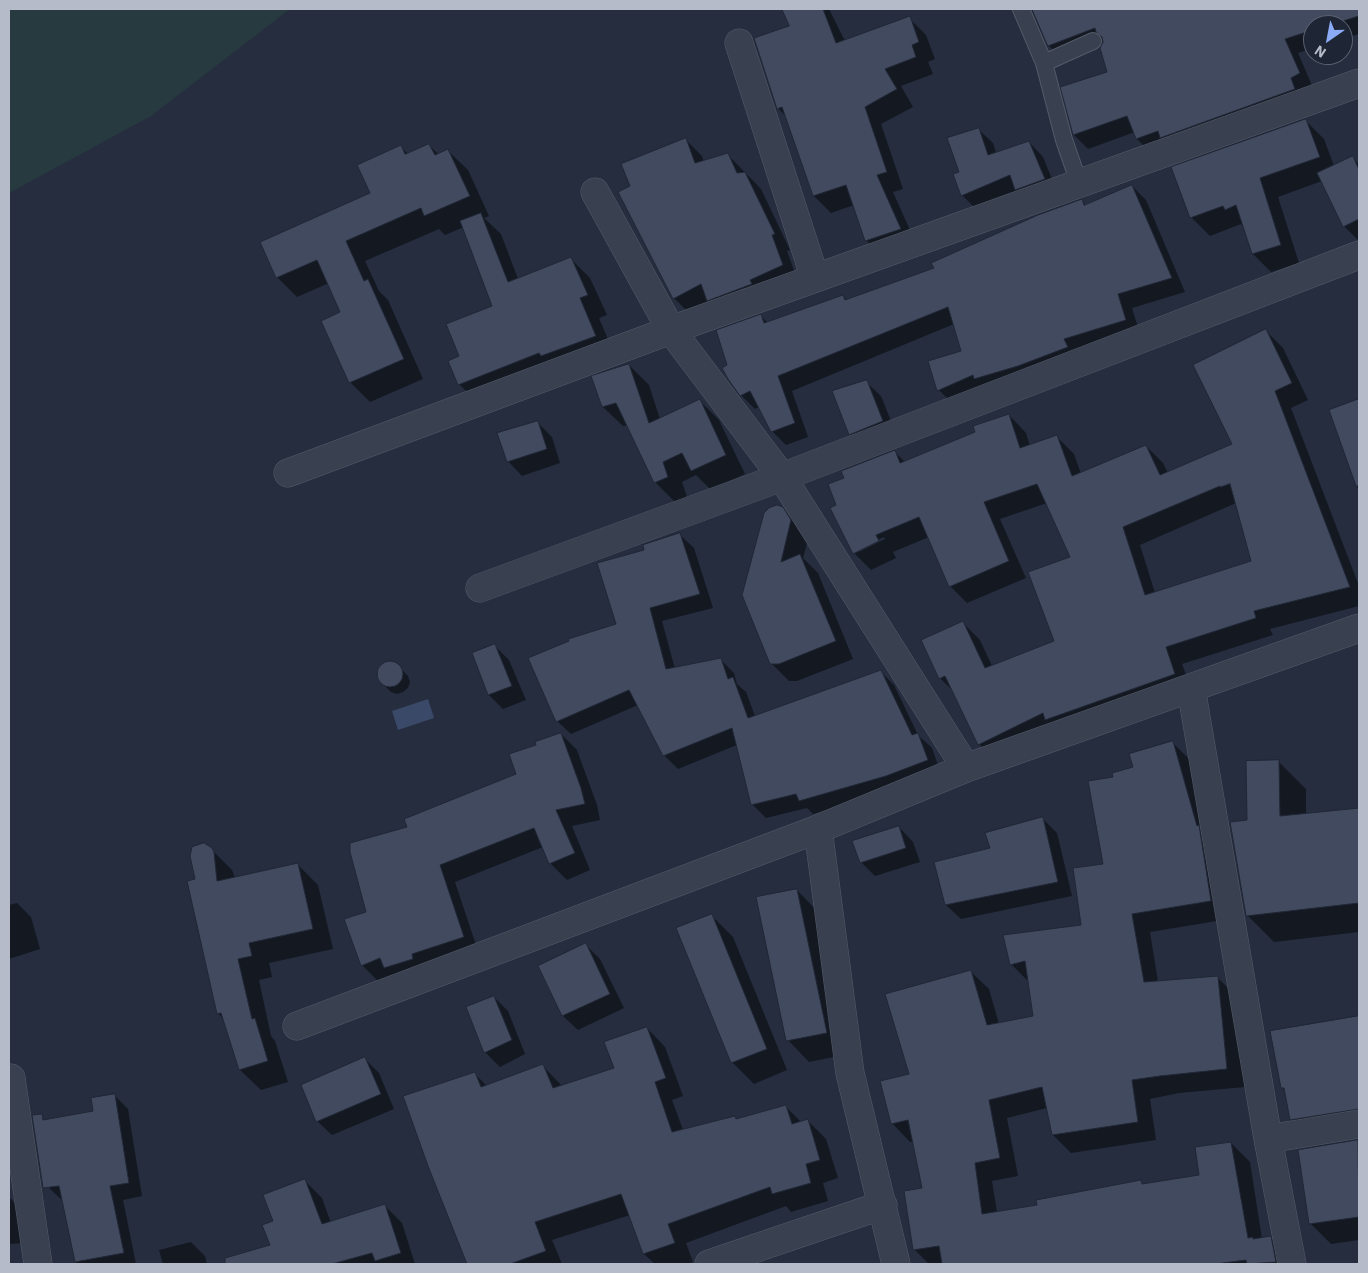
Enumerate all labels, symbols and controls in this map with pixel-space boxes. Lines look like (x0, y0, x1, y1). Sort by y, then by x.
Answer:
north arrow (1303, 15, 1353, 65)
text: N (1311, 41, 1330, 62)

